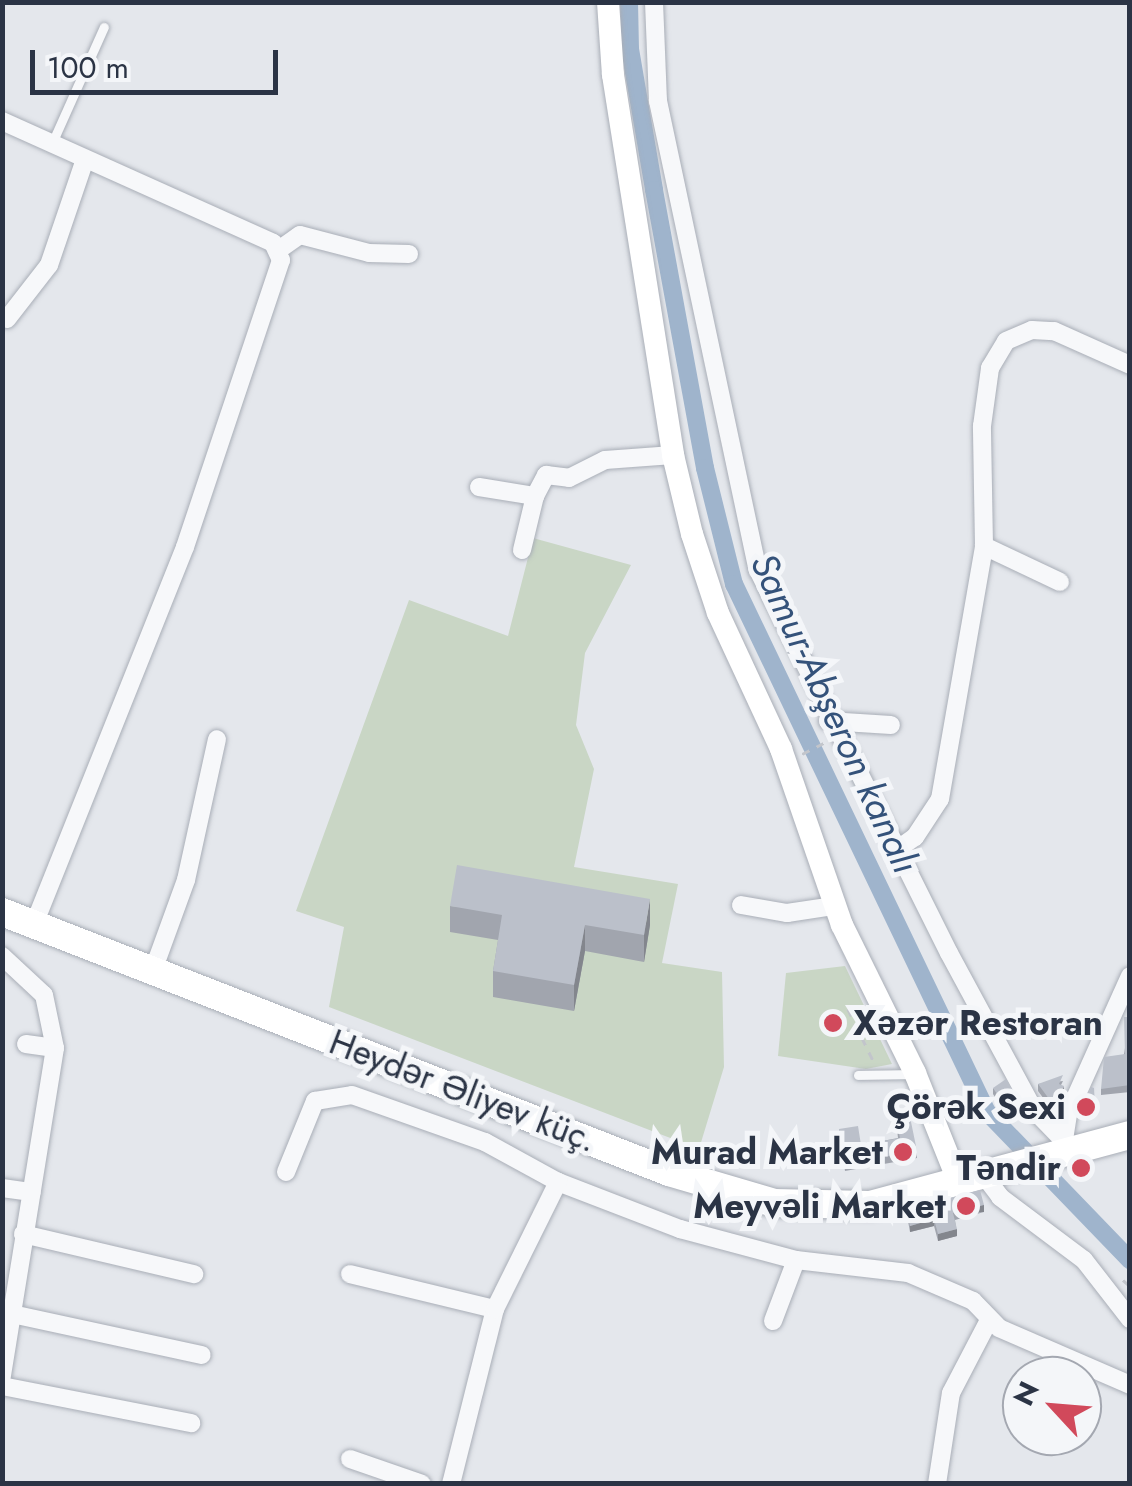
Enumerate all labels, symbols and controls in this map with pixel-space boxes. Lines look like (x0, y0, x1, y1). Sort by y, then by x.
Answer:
scale bar (35, 30, 282, 92)
text: 100 m (47, 46, 129, 89)
water label: Samur-Abşeron kanalı (741, 546, 929, 880)
place label: Xəzər Restoran (853, 1002, 1103, 1044)
marker: Xəzər Restoran (822, 1012, 844, 1034)
street label: Heydər Əliyev küç. (324, 1021, 602, 1161)
place label: Çörək Sexi (887, 1086, 1066, 1128)
marker: Çörək Sexi (1075, 1096, 1097, 1118)
place label: Murad Market (651, 1131, 883, 1173)
marker: Murad Market (892, 1141, 914, 1163)
place label: Təndir (956, 1147, 1061, 1189)
marker: Təndir (1070, 1157, 1092, 1179)
place label: Meyvəli Market (693, 1185, 946, 1227)
marker: Meyvəli Market (955, 1195, 977, 1217)
north arrow (1002, 1356, 1102, 1456)
text: N (1003, 1375, 1050, 1412)

